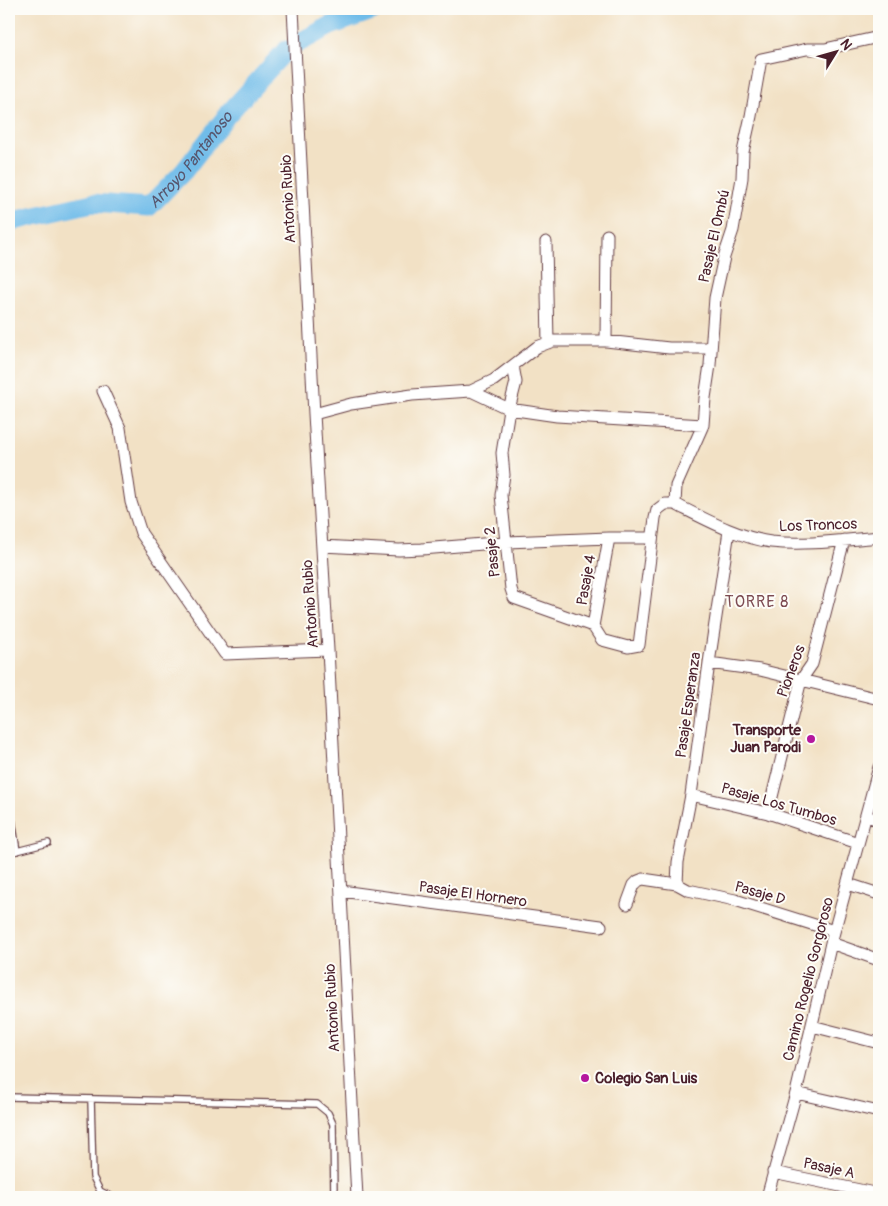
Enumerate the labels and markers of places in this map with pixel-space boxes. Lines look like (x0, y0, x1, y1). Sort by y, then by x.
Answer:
place label: Transporte Juan Parodi (730, 721, 802, 757)
marker: Transporte Juan Parodi (805, 733, 817, 745)
place label: Colegio San Luis (595, 1069, 697, 1088)
marker: Colegio San Luis (579, 1072, 591, 1084)

